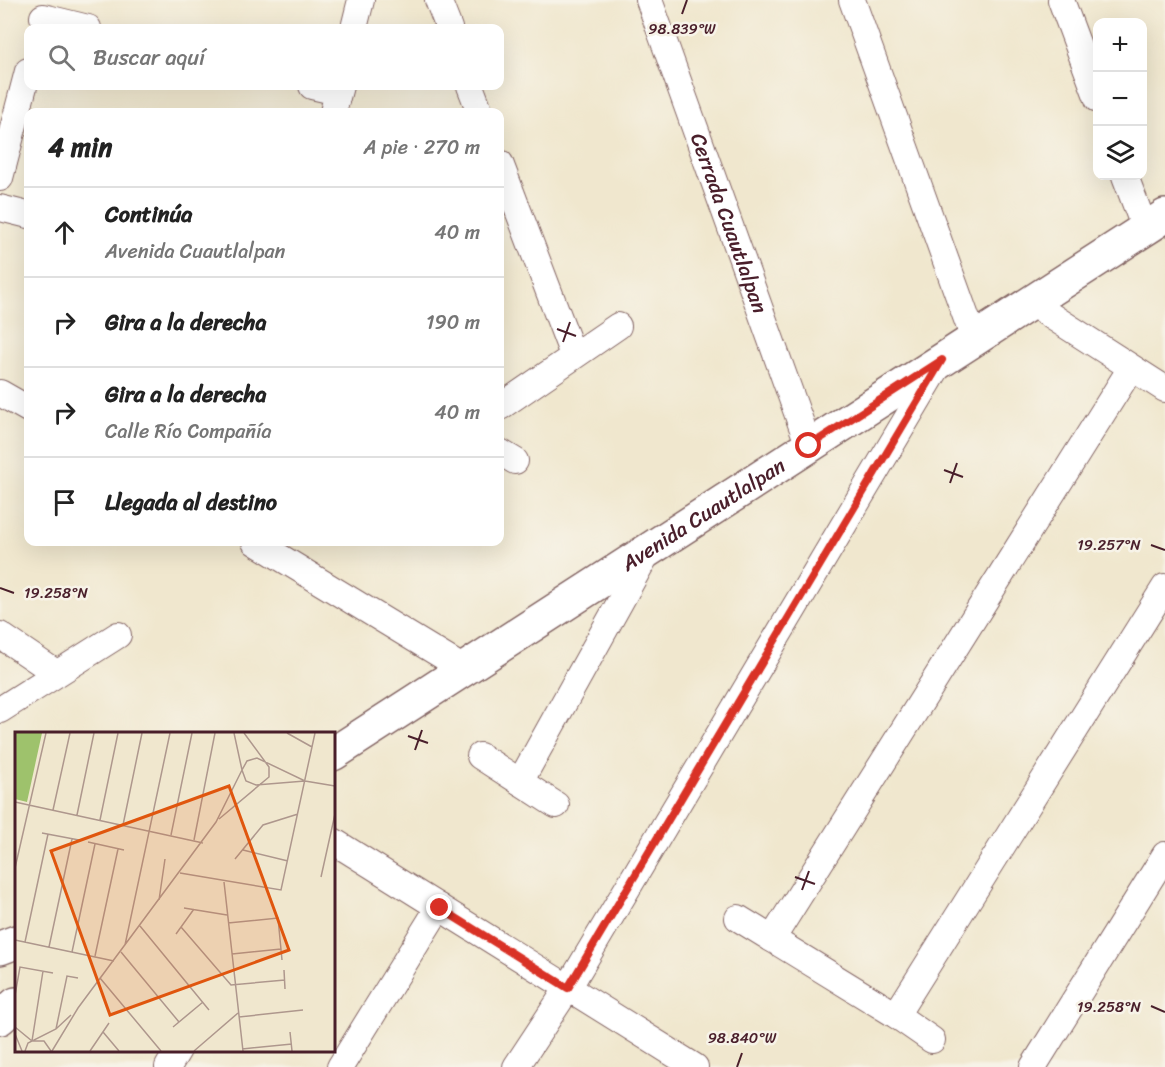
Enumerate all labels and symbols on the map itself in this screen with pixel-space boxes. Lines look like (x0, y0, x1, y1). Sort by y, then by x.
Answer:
text: 98.839°W (648, 16, 716, 42)
street label: Cerrada Cuautlalpan (679, 127, 779, 319)
route start (795, 432, 821, 458)
street label: Avenida Cuautlalpan (613, 447, 793, 582)
text: 19.257°N (1077, 532, 1141, 558)
text: 19.258°N (24, 580, 89, 606)
inset map (15, 732, 334, 1052)
route end (426, 894, 452, 920)
text: 19.258°N (1077, 994, 1142, 1020)
text: 98.840°W (708, 1025, 777, 1051)

